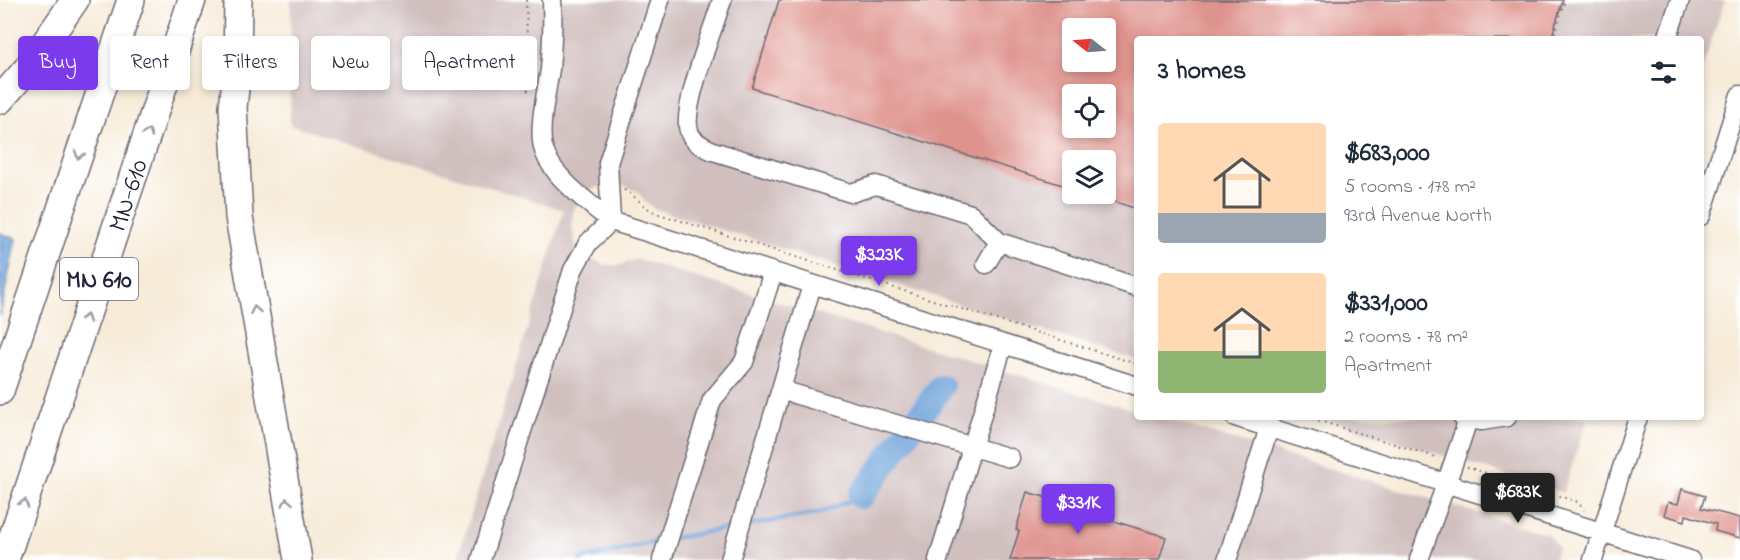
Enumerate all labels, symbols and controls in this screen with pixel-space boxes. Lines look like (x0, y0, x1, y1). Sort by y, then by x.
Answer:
north arrow (1062, 18, 1116, 72)
map controls (1062, 18, 1116, 204)
chip: Buy (18, 36, 98, 90)
chip: Rent (110, 36, 190, 90)
chip: Filters (202, 36, 299, 90)
chip: New (311, 36, 390, 90)
chip: Apartment (402, 36, 537, 90)
text: 3 homes (1158, 53, 1246, 91)
icon: filters (1647, 56, 1680, 89)
button: locate (1062, 84, 1116, 138)
one-way arrow (141, 128, 153, 139)
text: $683,000 (1344, 135, 1430, 173)
icon: home (1206, 147, 1278, 219)
one-way arrow (73, 149, 86, 160)
button: layers (1062, 150, 1116, 204)
street label: MN-610 (100, 155, 159, 237)
text: 5 rooms · 178 m² (1344, 173, 1476, 202)
text: 93rd Avenue North (1344, 202, 1492, 231)
pin: $323K (837, 236, 921, 287)
text: $323K (855, 241, 903, 270)
road number: MN 610 (60, 258, 138, 300)
text: $331,000 (1344, 285, 1428, 323)
icon: home (1206, 297, 1278, 369)
one-way arrow (249, 305, 262, 315)
one-way arrow (79, 313, 92, 324)
text: 2 rooms · 78 m² (1344, 323, 1468, 352)
text: Apartment (1344, 352, 1432, 381)
pin: $683K (1476, 473, 1560, 524)
text: $683K (1495, 478, 1541, 507)
pin: $331K (1036, 484, 1120, 535)
text: $331K (1056, 489, 1100, 518)
one-way arrow (17, 498, 29, 509)
one-way arrow (282, 498, 294, 507)

